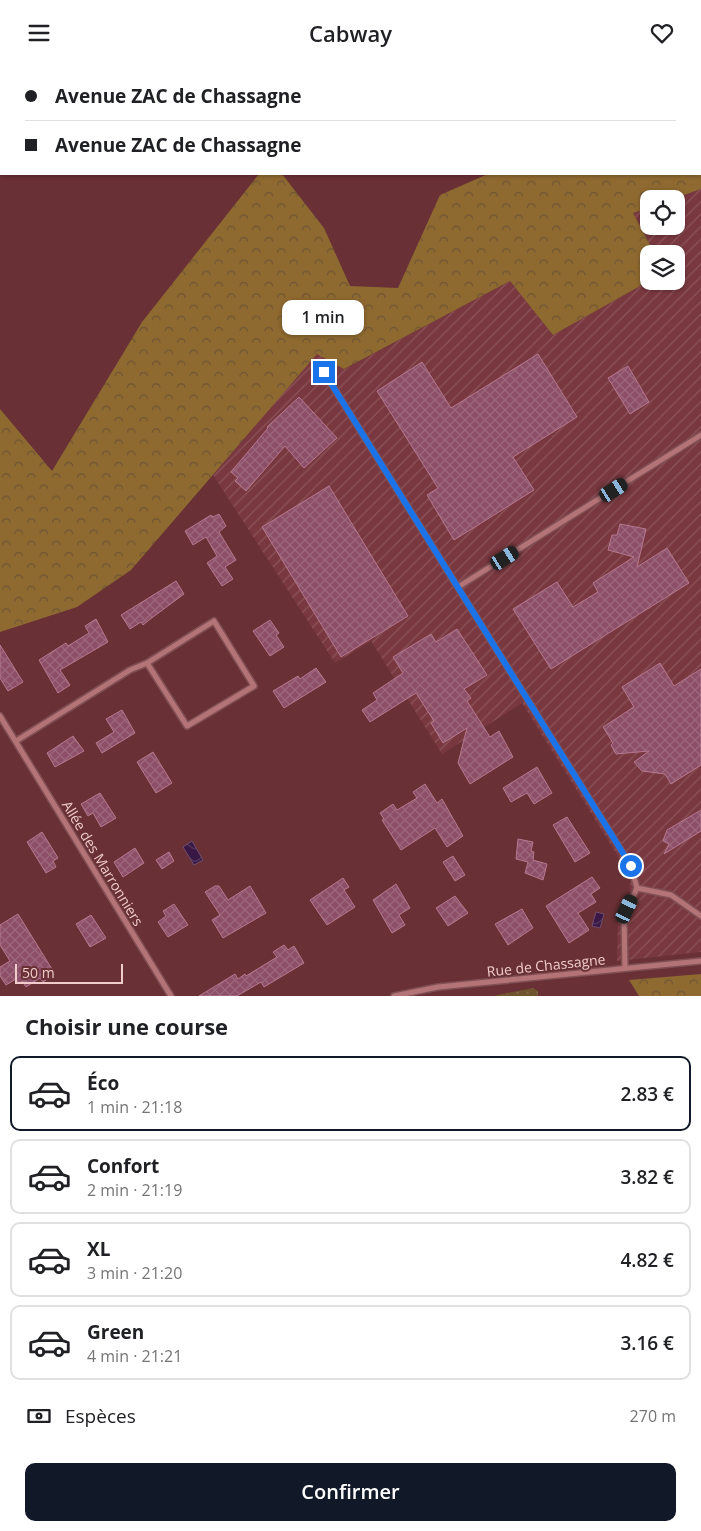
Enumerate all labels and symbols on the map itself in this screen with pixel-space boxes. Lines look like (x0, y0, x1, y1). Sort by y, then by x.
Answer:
callout: 1 min (283, 299, 365, 335)
route end (313, 361, 335, 383)
car (597, 476, 630, 504)
car (488, 544, 521, 572)
street label: Allée des Marronniers (58, 797, 148, 930)
route start (620, 855, 642, 877)
car (613, 892, 640, 926)
street label: Rue de Chassagne (486, 949, 606, 981)
scale bar (15, 961, 122, 984)

